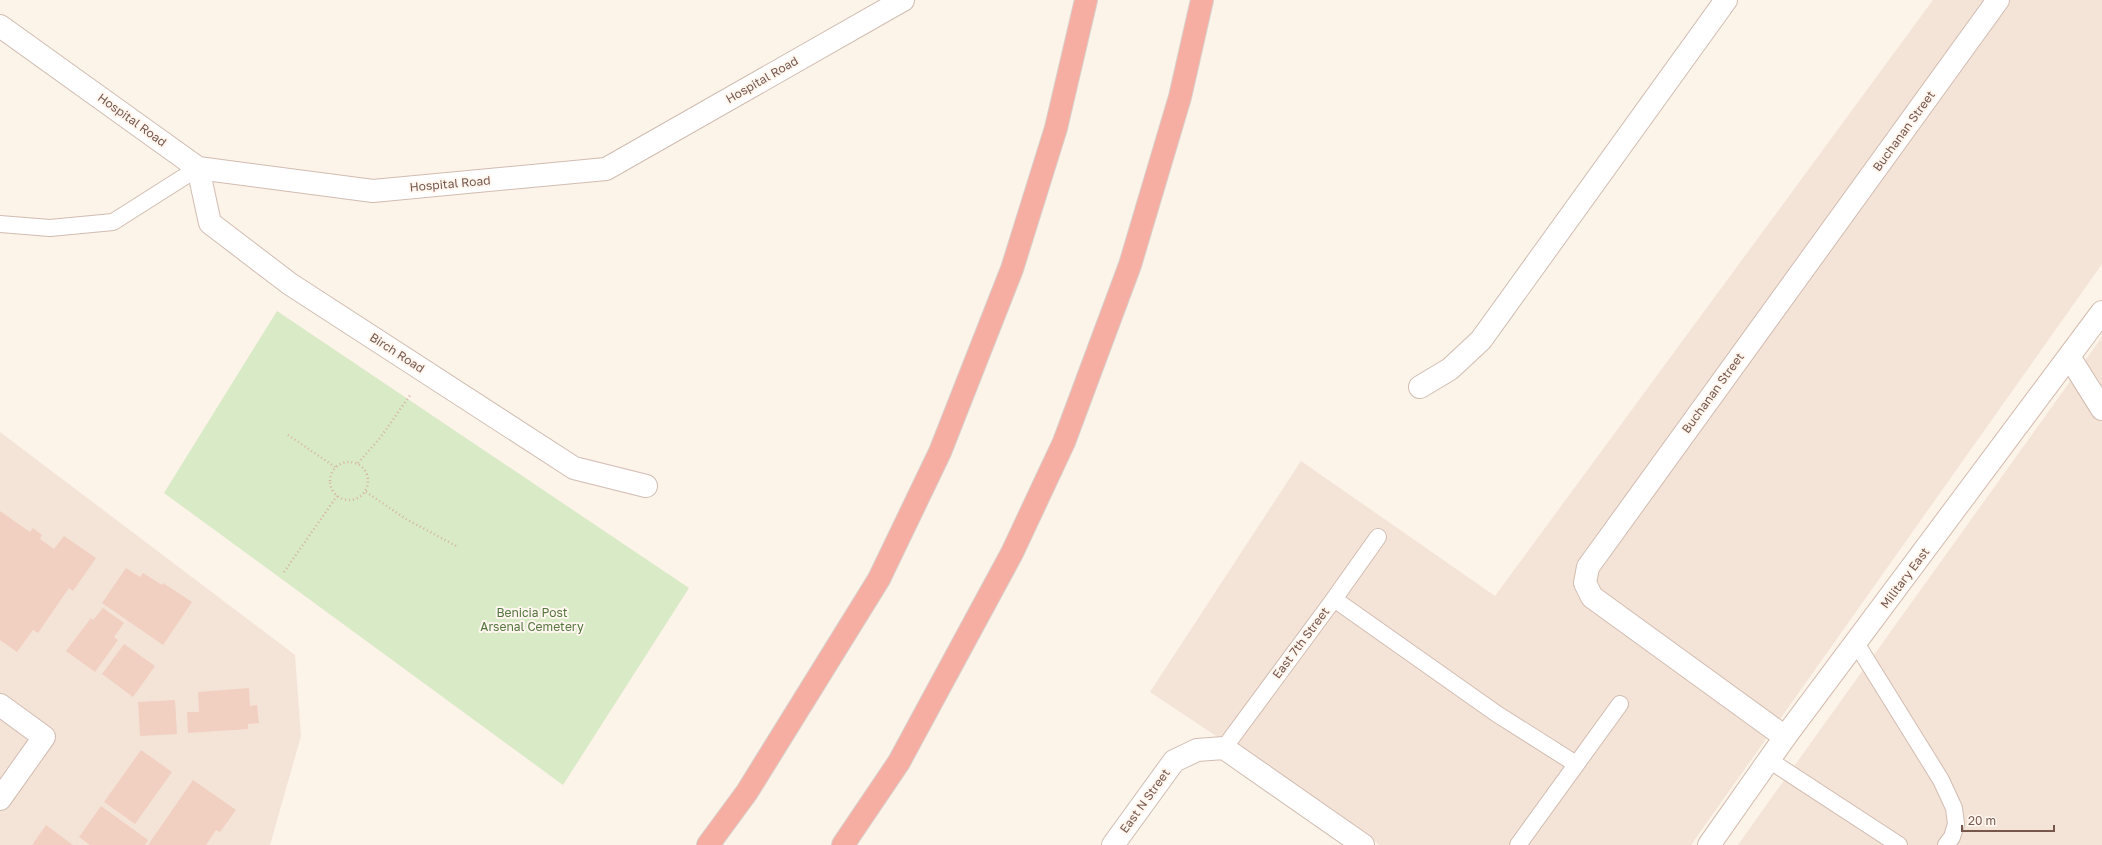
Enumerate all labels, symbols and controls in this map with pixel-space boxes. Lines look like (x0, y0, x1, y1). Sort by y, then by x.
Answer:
street label: Hospital Road (723, 53, 801, 106)
street label: Buchanan Street (1869, 87, 1938, 174)
street label: Hospital Road (95, 90, 170, 150)
street label: Hospital Road (409, 172, 491, 195)
street label: Birch Road (367, 329, 427, 376)
street label: Buchanan Street (1678, 349, 1747, 436)
street label: Military East (1877, 544, 1932, 611)
street label: East 7th Street (1269, 604, 1332, 681)
park label: Benicia Post Arsenal Cemetery (480, 605, 584, 634)
street label: East N Street (1116, 765, 1173, 836)
scale bar (1962, 807, 2054, 833)
text: 20 m (1968, 813, 1996, 828)

